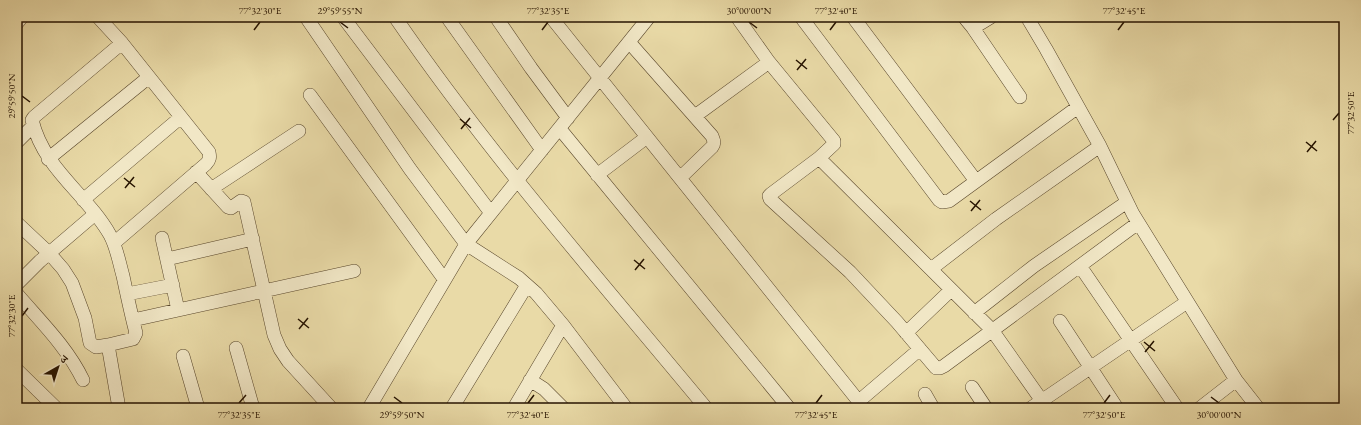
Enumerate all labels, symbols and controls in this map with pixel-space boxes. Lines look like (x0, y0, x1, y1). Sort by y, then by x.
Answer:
text: 77°32'30"E (239, 4, 282, 17)
text: 29°59'55"N (318, 4, 363, 17)
text: 77°32'35"E (527, 4, 570, 17)
text: 30°00'00"N (727, 4, 772, 17)
text: 77°32'40"E (815, 4, 858, 17)
text: 77°32'45"E (1103, 4, 1146, 17)
text: 29°59'50"N (5, 73, 18, 118)
text: 77°32'50"E (1344, 91, 1357, 134)
text: 77°32'30"E (5, 294, 18, 337)
north arrow (38, 347, 78, 387)
text: उ (57, 351, 72, 367)
text: 77°32'35"E (218, 408, 261, 421)
text: 29°59'50"N (380, 408, 425, 421)
text: 77°32'40"E (507, 408, 550, 421)
text: 77°32'45"E (795, 408, 838, 421)
text: 77°32'50"E (1083, 408, 1126, 421)
text: 30°00'00"N (1197, 408, 1242, 421)

